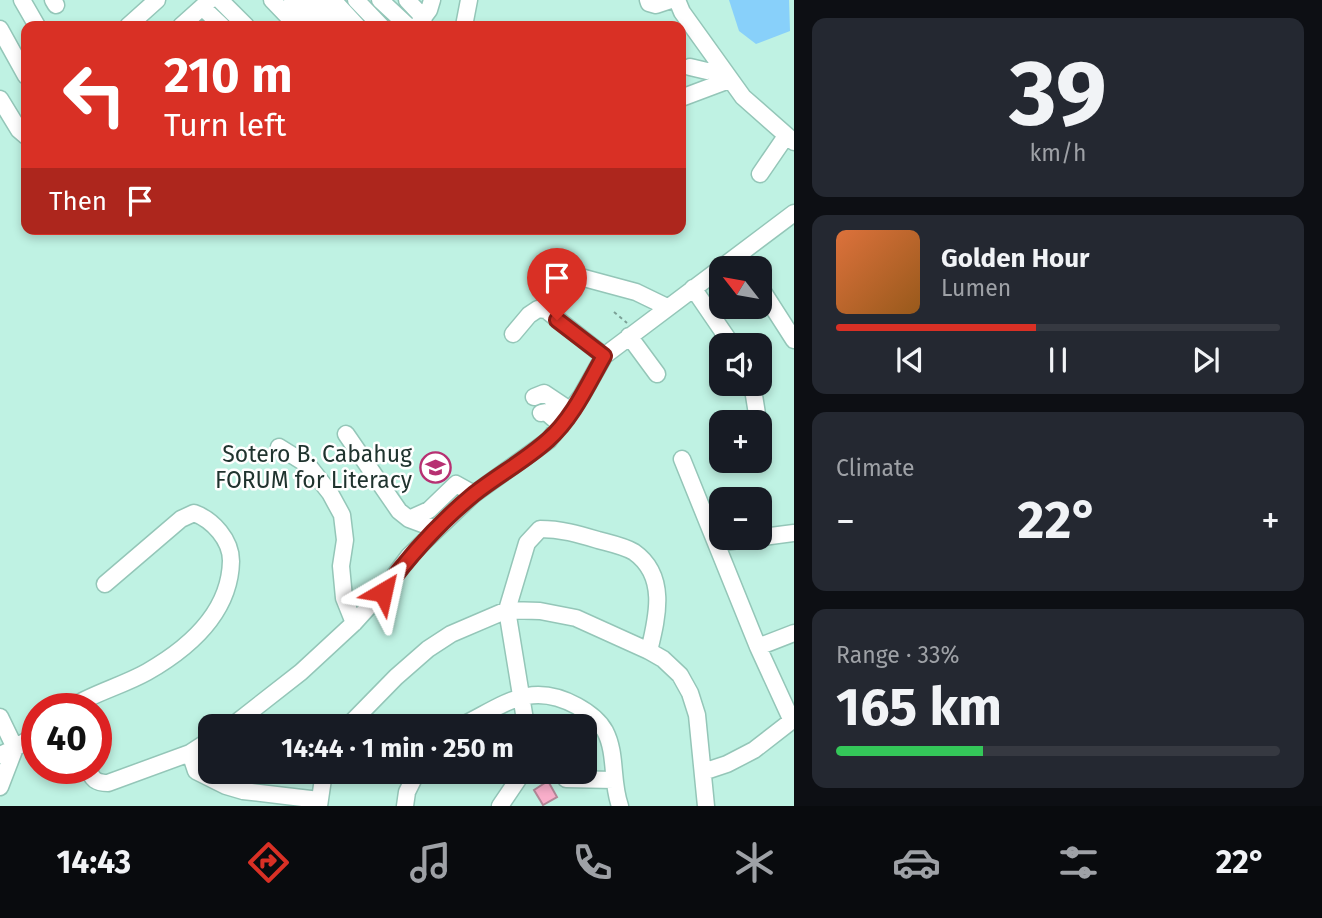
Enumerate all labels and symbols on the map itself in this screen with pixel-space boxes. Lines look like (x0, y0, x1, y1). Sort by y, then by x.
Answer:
pin (527, 248, 587, 320)
north arrow (709, 256, 772, 318)
place label: Sotero B. Cabahug FORUM for Literacy (215, 440, 413, 494)
school or university icon: Sotero B. Cabahug FORUM for Literacy (418, 450, 452, 484)
position arrow (346, 555, 420, 629)
speed limit sign: 40 (21, 693, 112, 784)

